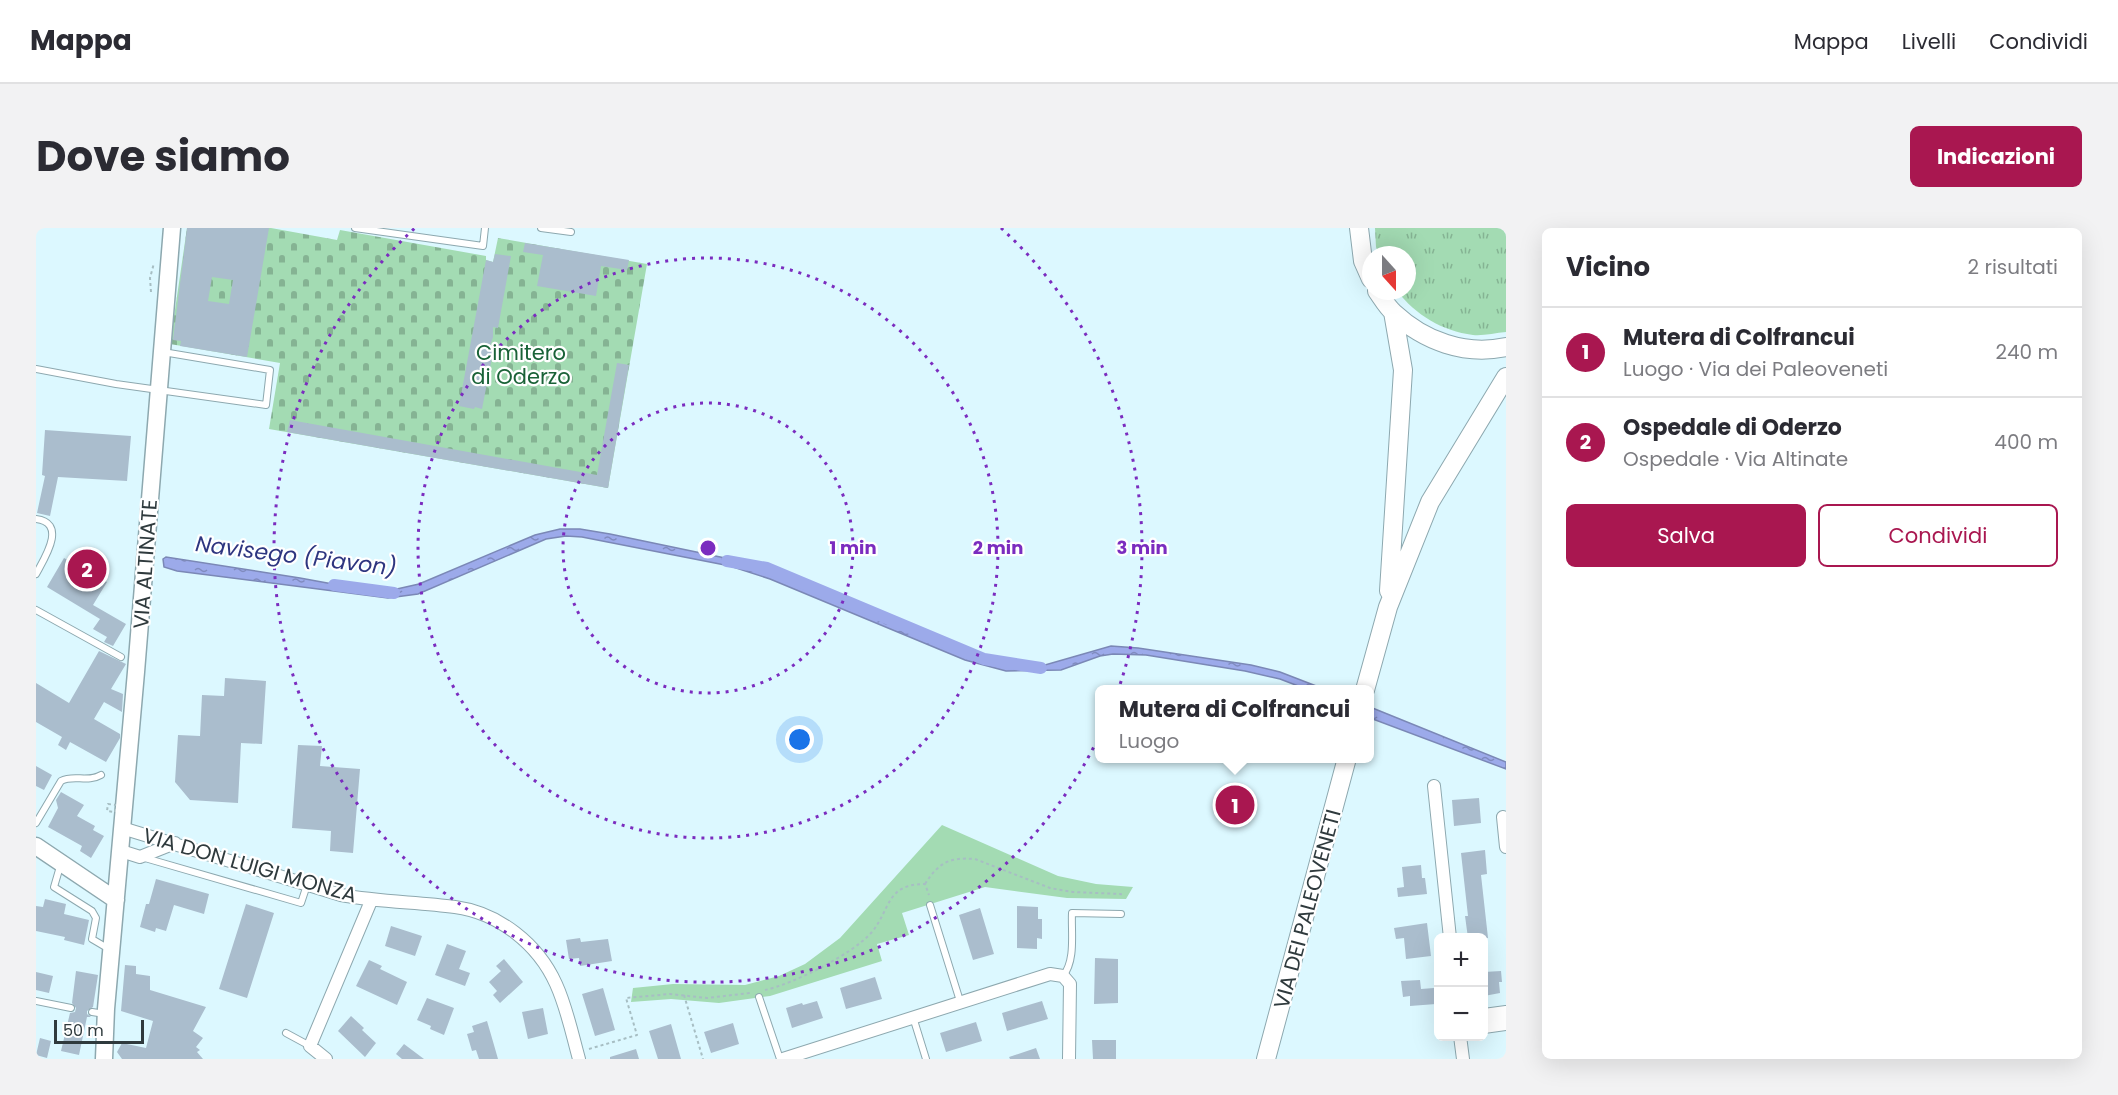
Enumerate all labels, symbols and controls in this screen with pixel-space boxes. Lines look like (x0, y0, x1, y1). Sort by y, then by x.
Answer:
text: Mappa (30, 21, 132, 60)
text: Mappa (1794, 27, 1869, 56)
text: Livelli (1902, 27, 1956, 56)
text: Condividi (1989, 27, 2088, 56)
button: Indicazioni (1910, 126, 2082, 187)
text: Dove siamo (36, 127, 290, 186)
north arrow (1362, 246, 1416, 300)
text: Vicino (1566, 249, 1650, 285)
text: 2 risultati (1968, 253, 2058, 281)
text: Mutera di Colfrancui (1623, 322, 1855, 353)
park label: Cimitero di Oderzo (471, 338, 571, 391)
text: 1 (1582, 338, 1589, 366)
text: 240 m (1995, 338, 2058, 366)
text: Luogo · Via dei Paleoveneti (1623, 355, 1888, 383)
text: Ospedale di Oderzo (1623, 412, 1842, 443)
text: 2 (1580, 428, 1591, 456)
text: 400 m (1994, 428, 2058, 456)
text: Ospedale · Via Altinate (1623, 445, 1848, 473)
street label: VIA ALTINATE (126, 498, 164, 630)
button: Salva (1566, 504, 1806, 567)
button: Condividi (1818, 504, 2058, 567)
water label: Navisego (Piavon) (194, 528, 398, 584)
text: 1 min (829, 535, 877, 560)
text: 2 min (973, 535, 1023, 560)
text: 3 min (1116, 535, 1168, 560)
centre of rings (698, 538, 718, 558)
pin: 2 (68, 546, 106, 592)
popup (1095, 685, 1374, 763)
text: Mutera di Colfrancui (1119, 694, 1350, 725)
your location (785, 725, 814, 754)
text: Luogo (1119, 727, 1179, 755)
pin: 1 (1216, 782, 1254, 828)
street label: VIA DEI PALEOVENETI (1266, 806, 1348, 1012)
street label: VIA DON LUIGI MONZA (140, 821, 360, 909)
map controls (1434, 933, 1488, 1041)
button: + (1434, 933, 1488, 987)
button: − (1434, 987, 1488, 1041)
scale bar (54, 1017, 144, 1044)
text: 50 m (63, 1019, 104, 1042)

